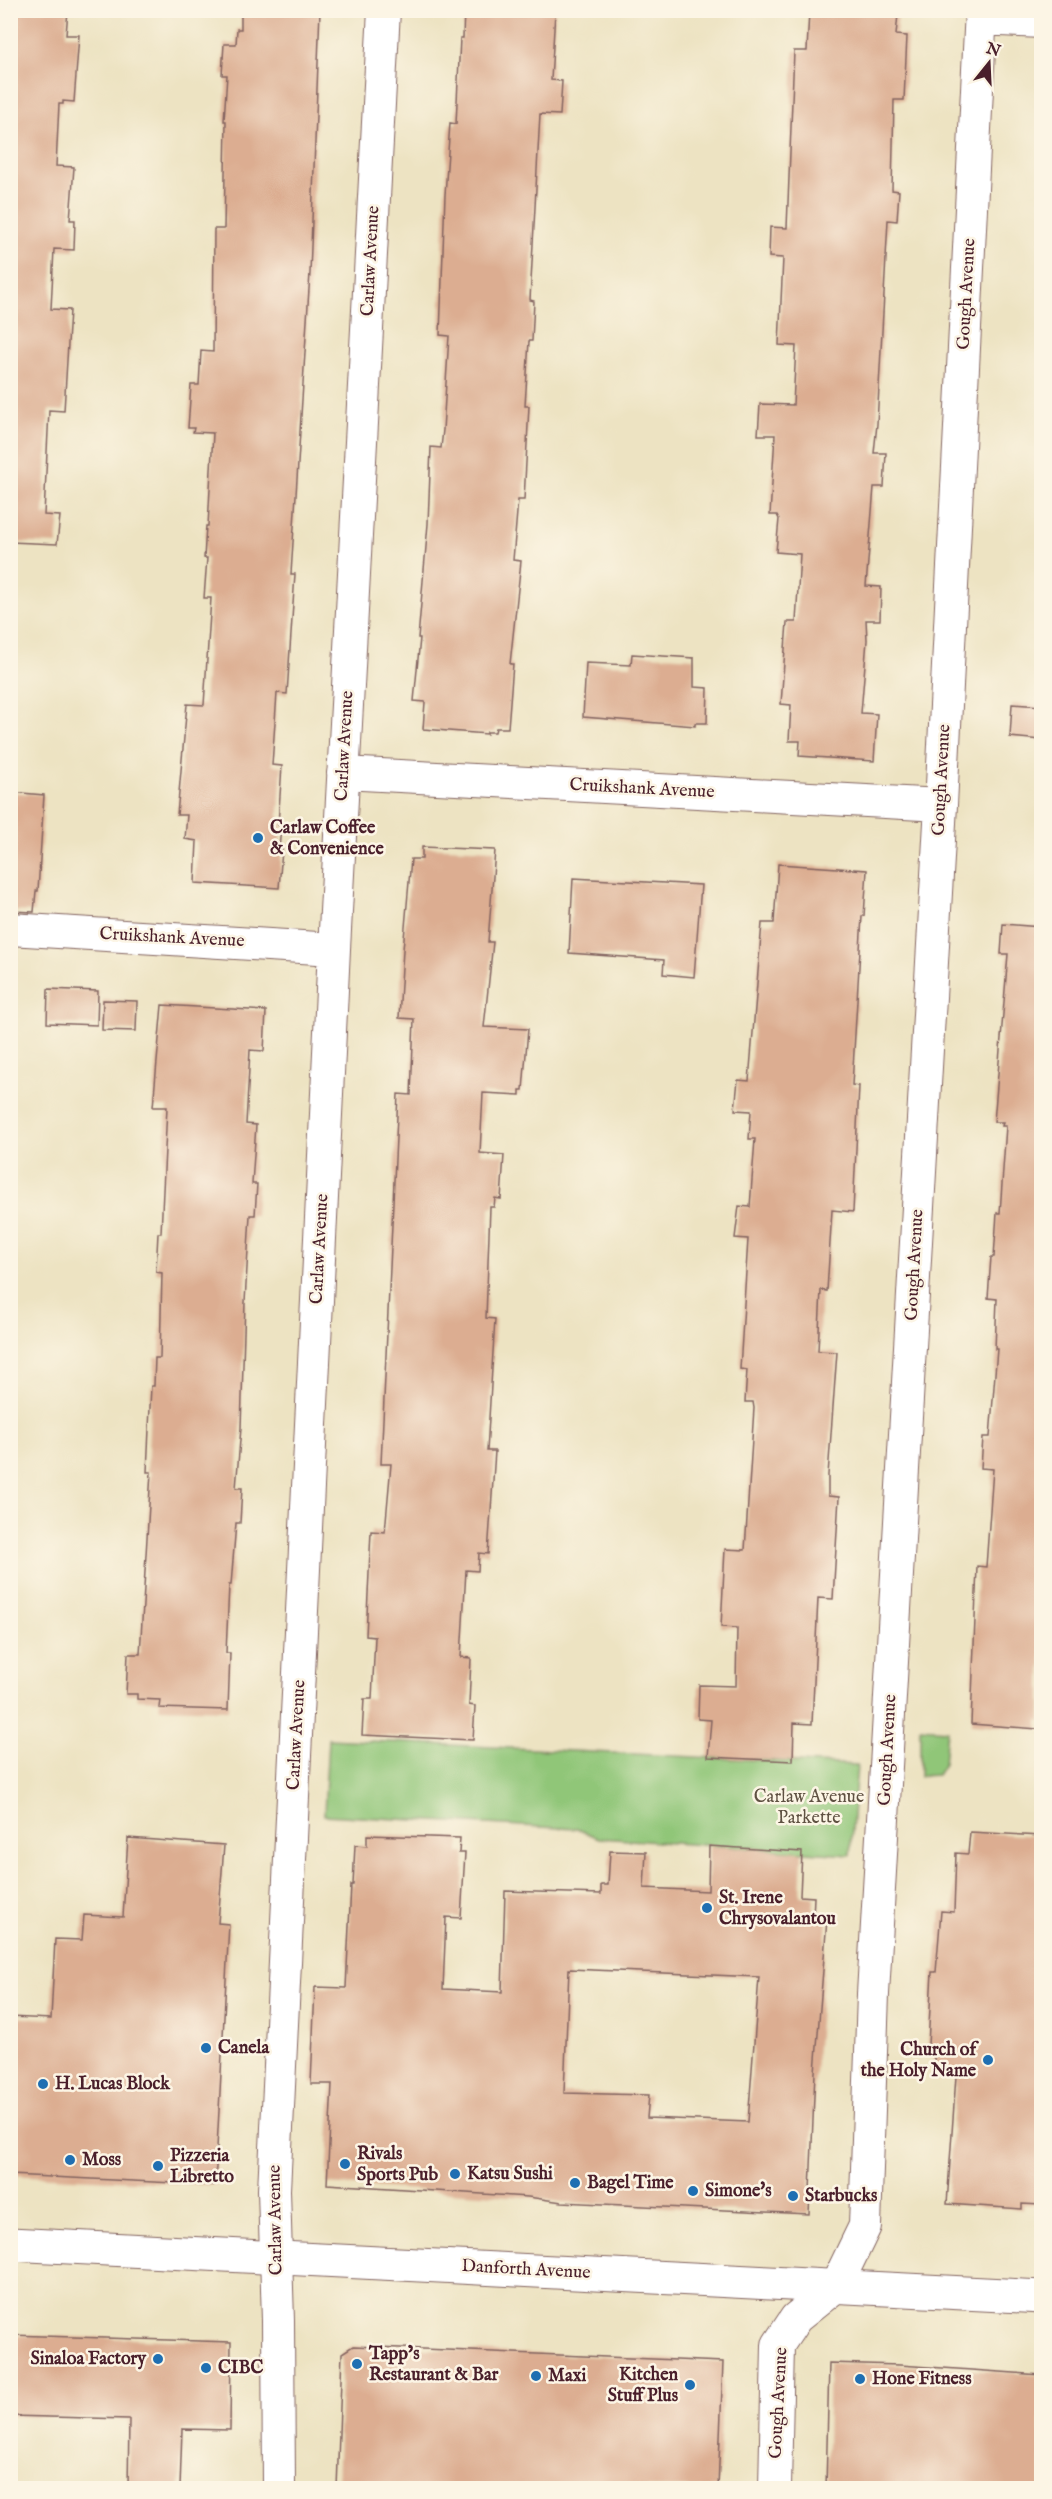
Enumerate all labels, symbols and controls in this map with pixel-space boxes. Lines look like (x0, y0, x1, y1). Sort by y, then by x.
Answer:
north arrow (959, 33, 1019, 93)
text: N (982, 39, 1003, 62)
street label: Carlaw Avenue (357, 205, 385, 317)
street label: Gough Avenue (953, 238, 981, 350)
street label: Carlaw Avenue (331, 690, 359, 802)
street label: Gough Avenue (928, 724, 956, 836)
street label: Cruikshank Avenue (569, 774, 715, 804)
place label: Carlaw Coffee & Convenience (270, 817, 384, 861)
marker: Carlaw Coffee & Convenience (251, 831, 265, 845)
street label: Cruikshank Avenue (99, 923, 245, 953)
street label: Carlaw Avenue (306, 1193, 334, 1305)
street label: Gough Avenue (901, 1209, 929, 1321)
street label: Carlaw Avenue (283, 1679, 311, 1791)
street label: Gough Avenue (874, 1694, 902, 1806)
park label: Carlaw Avenue Parkette (754, 1786, 864, 1830)
place label: St. Irene Chrysovalantou (719, 1887, 836, 1931)
marker: St. Irene Chrysovalantou (700, 1901, 714, 1915)
place label: Canela (218, 2037, 270, 2060)
place label: Church of the Holy Name (860, 2039, 979, 2083)
marker: Canela (199, 2041, 213, 2055)
marker: Church of the Holy Name (981, 2053, 995, 2067)
place label: H. Lucas Block (55, 2073, 171, 2096)
marker: H. Lucas Block (36, 2077, 50, 2091)
place label: Rivals Sports Pub (357, 2143, 438, 2187)
place label: Pizzeria Libretto (170, 2145, 234, 2189)
place label: Moss (82, 2149, 122, 2172)
marker: Moss (63, 2153, 77, 2167)
marker: Rivals Sports Pub (338, 2157, 352, 2171)
marker: Pizzeria Libretto (151, 2159, 165, 2173)
place label: Katsu Sushi (467, 2163, 553, 2186)
street label: Carlaw Avenue (264, 2165, 288, 2275)
marker: Katsu Sushi (448, 2167, 462, 2181)
place label: Bagel Time (587, 2172, 674, 2195)
marker: Bagel Time (568, 2176, 582, 2190)
place label: Simone's (705, 2180, 772, 2203)
marker: Simone's (686, 2184, 700, 2198)
place label: Starbucks (805, 2185, 878, 2208)
marker: Starbucks (786, 2189, 800, 2203)
street label: Danforth Avenue (461, 2255, 591, 2285)
place label: Tapp’s Restaurant & Bar (368, 2343, 499, 2387)
street label: Gough Avenue (765, 2347, 793, 2459)
place label: Sinaloa Factory (30, 2348, 147, 2371)
marker: Sinaloa Factory (151, 2352, 165, 2366)
place label: CIBC (218, 2357, 264, 2380)
marker: Tapp’s Restaurant & Bar (350, 2357, 364, 2371)
marker: CIBC (199, 2361, 213, 2375)
place label: Kitchen Stuff Plus (608, 2364, 679, 2408)
place label: Maxi (548, 2365, 586, 2388)
place label: Hone Fitness (872, 2368, 972, 2391)
marker: Maxi (529, 2369, 543, 2383)
marker: Hone Fitness (853, 2372, 867, 2386)
marker: Kitchen Stuff Plus (683, 2378, 697, 2392)

